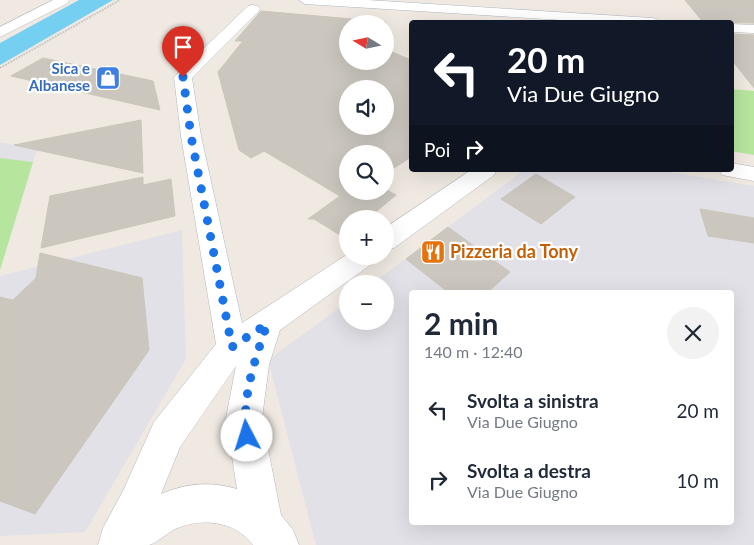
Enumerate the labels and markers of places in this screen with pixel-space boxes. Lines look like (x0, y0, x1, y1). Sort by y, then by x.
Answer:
pin (162, 26, 204, 77)
place label: Sica e Albanese (28, 59, 90, 94)
shop icon: Sica e Albanese (95, 65, 121, 91)
restaurant icon: Pizzeria da Tony (420, 239, 446, 265)
place label: Pizzeria da Tony (450, 240, 579, 262)

